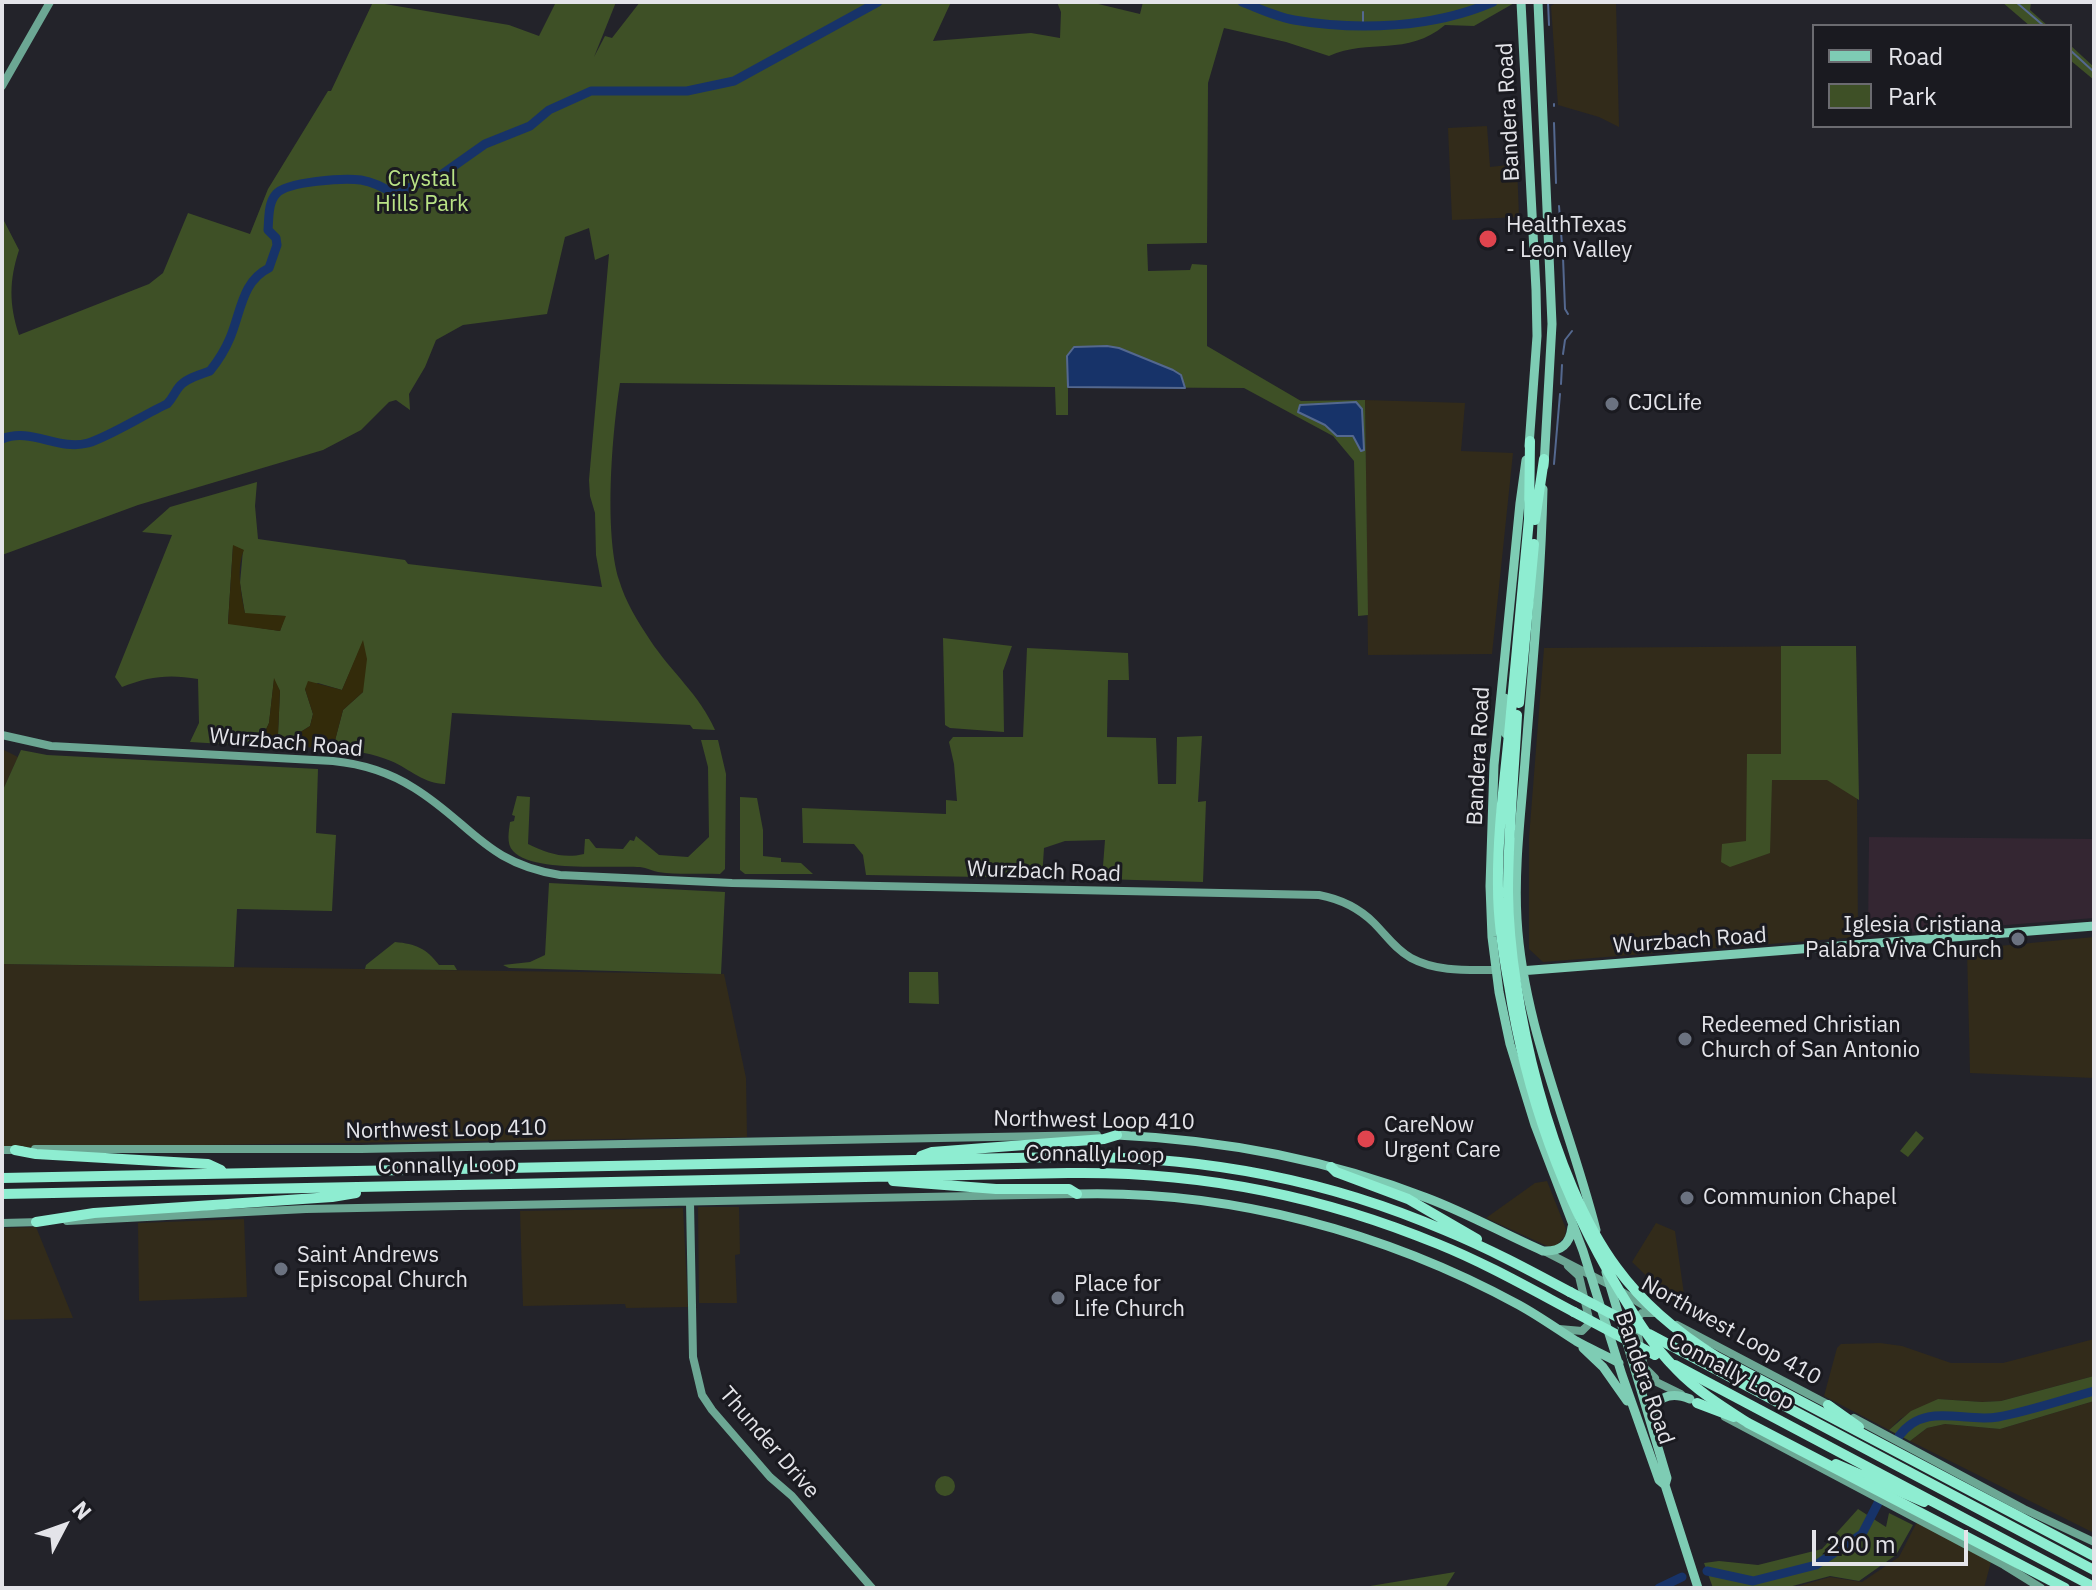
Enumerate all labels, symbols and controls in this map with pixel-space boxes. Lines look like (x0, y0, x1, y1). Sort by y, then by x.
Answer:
legend (1812, 24, 2072, 128)
text: Road (1888, 40, 1943, 72)
street label: Bandera Road (1492, 42, 1526, 182)
text: Park (1888, 80, 1937, 112)
park label: Crystal Hills Park (375, 167, 469, 218)
place label: HealthTexas - Leon Valley (1506, 213, 1632, 264)
marker: HealthTexas - Leon Valley (1477, 228, 1499, 250)
place label: CJCLife (1628, 391, 1702, 417)
marker: CJCLife (1603, 395, 1621, 413)
street label: Bandera Road (1462, 686, 1496, 826)
street label: Wurzbach Road (208, 723, 364, 763)
street label: Wurzbach Road (967, 856, 1121, 888)
place label: Iglesia Cristiana Palabra Viva Church (1805, 913, 2002, 964)
street label: Wurzbach Road (1612, 922, 1768, 960)
marker: Iglesia Cristiana Palabra Viva Church (2009, 930, 2027, 948)
place label: Redeemed Christian Church of San Antonio (1701, 1013, 1920, 1064)
marker: Redeemed Christian Church of San Antonio (1676, 1030, 1694, 1048)
street label: Northwest Loop 410 (993, 1106, 1195, 1136)
place label: CareNow Urgent Care (1384, 1113, 1501, 1164)
street label: Northwest Loop 410 (345, 1115, 547, 1145)
marker: CareNow Urgent Care (1355, 1128, 1377, 1150)
street label: Connally Loop (1025, 1141, 1165, 1169)
street label: Connally Loop (377, 1152, 517, 1180)
place label: Communion Chapel (1703, 1185, 1897, 1211)
marker: Communion Chapel (1678, 1189, 1696, 1207)
place label: Saint Andrews Episcopal Church (297, 1243, 468, 1294)
marker: Saint Andrews Episcopal Church (272, 1260, 290, 1278)
street label: Northwest Loop 410 (1636, 1271, 1826, 1391)
place label: Place for Life Church (1074, 1272, 1185, 1324)
marker: Place for Life Church (1049, 1289, 1067, 1307)
street label: Bandera Road (1609, 1308, 1679, 1448)
street label: Connally Loop (1664, 1328, 1798, 1416)
street label: Thunder Drive (713, 1382, 825, 1504)
north arrow (24, 1486, 104, 1566)
text: N (66, 1494, 99, 1525)
scale bar (1816, 1514, 1972, 1564)
text: 200 m (1826, 1528, 1896, 1560)

